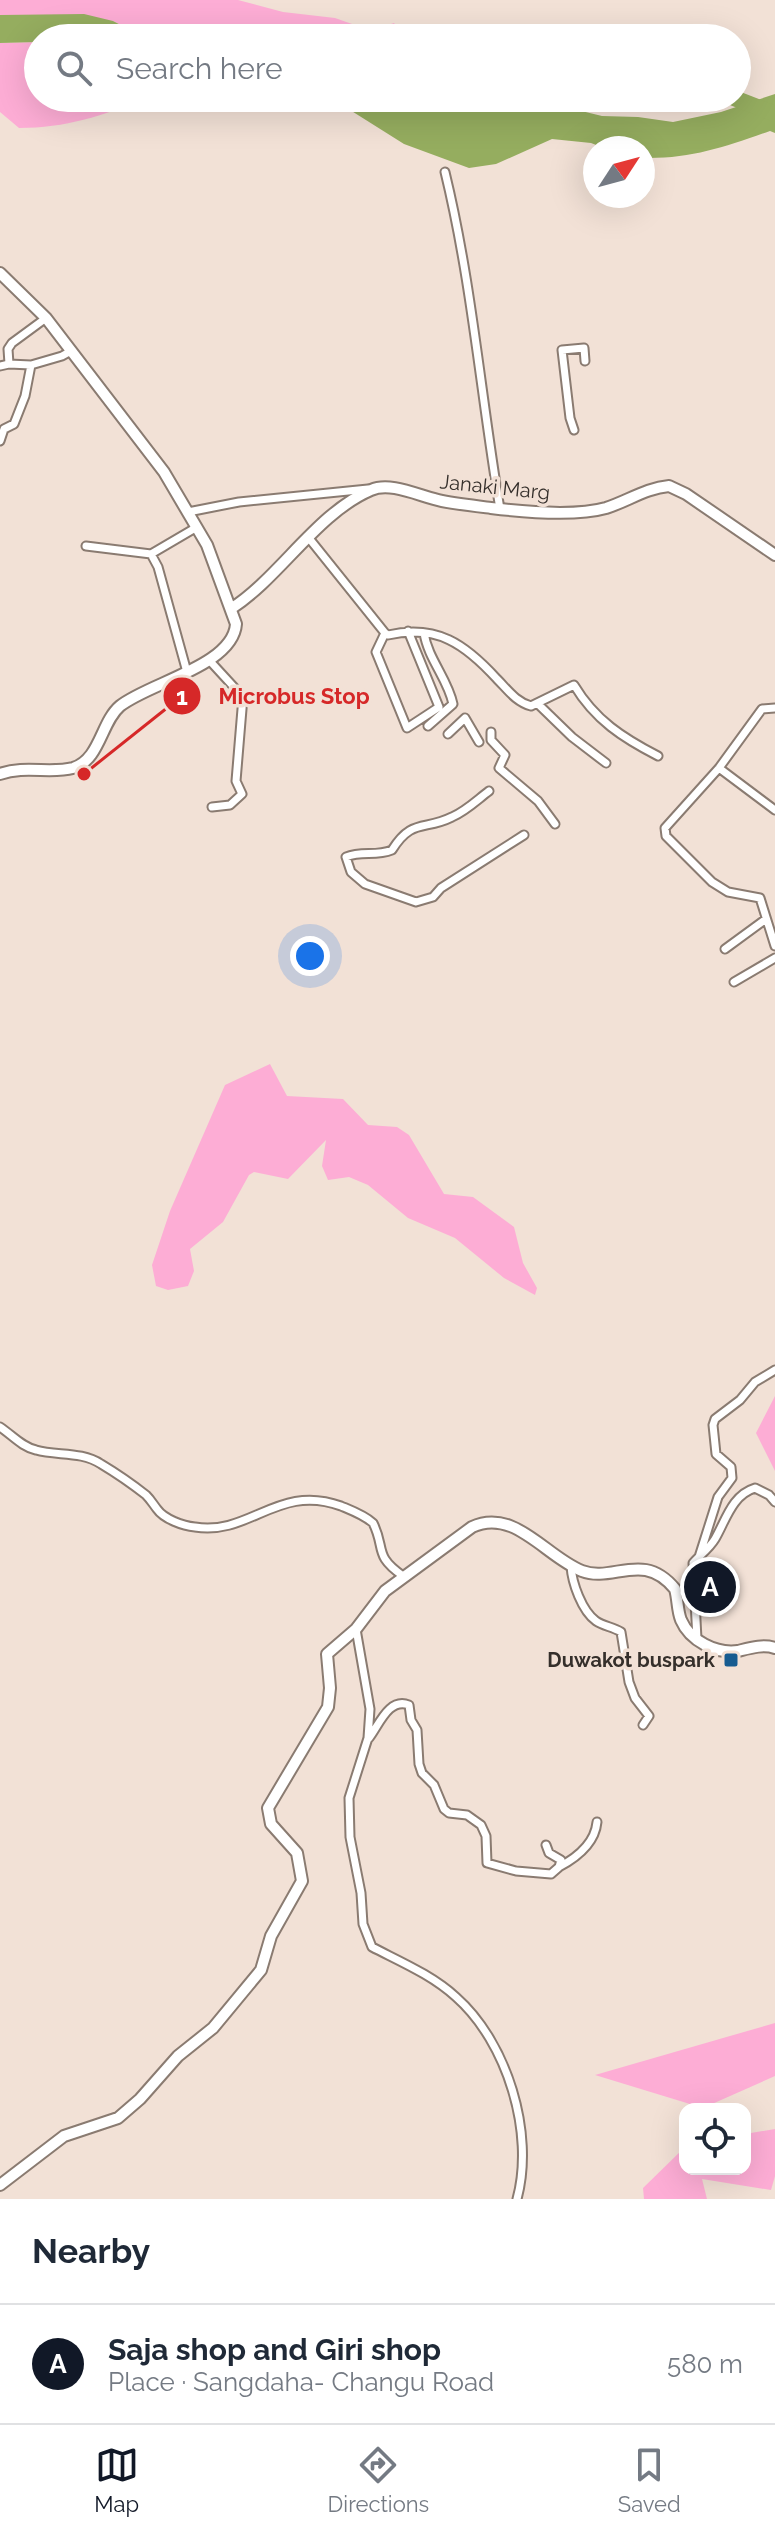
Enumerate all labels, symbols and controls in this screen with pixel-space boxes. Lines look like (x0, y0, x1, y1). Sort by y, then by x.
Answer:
search box (24, 24, 751, 112)
icon: search (52, 46, 96, 90)
text: Search here (116, 51, 283, 86)
north arrow (583, 136, 655, 208)
street label: Janaki Marg (439, 469, 551, 505)
callout: Microbus Stop (162, 673, 385, 719)
text: 1 (176, 682, 188, 711)
text: Microbus Stop (218, 683, 370, 709)
your location (290, 936, 330, 976)
pin: A (684, 1557, 736, 1617)
place label: Duwakot buspark (547, 1648, 716, 1672)
marker: Duwakot buspark (722, 1651, 740, 1669)
map controls (679, 2103, 751, 2175)
button: locate (679, 2103, 751, 2175)
text: Nearby (32, 2231, 150, 2271)
text: Saja shop and Giri shop (108, 2332, 441, 2367)
text: A (49, 2349, 67, 2379)
text: 580 m (667, 2349, 743, 2379)
text: Place · Sangdaha- Changu Road (108, 2367, 494, 2397)
tab: Map (94, 2443, 139, 2517)
tab: Directions (328, 2443, 429, 2517)
tab: Saved (618, 2443, 681, 2517)

